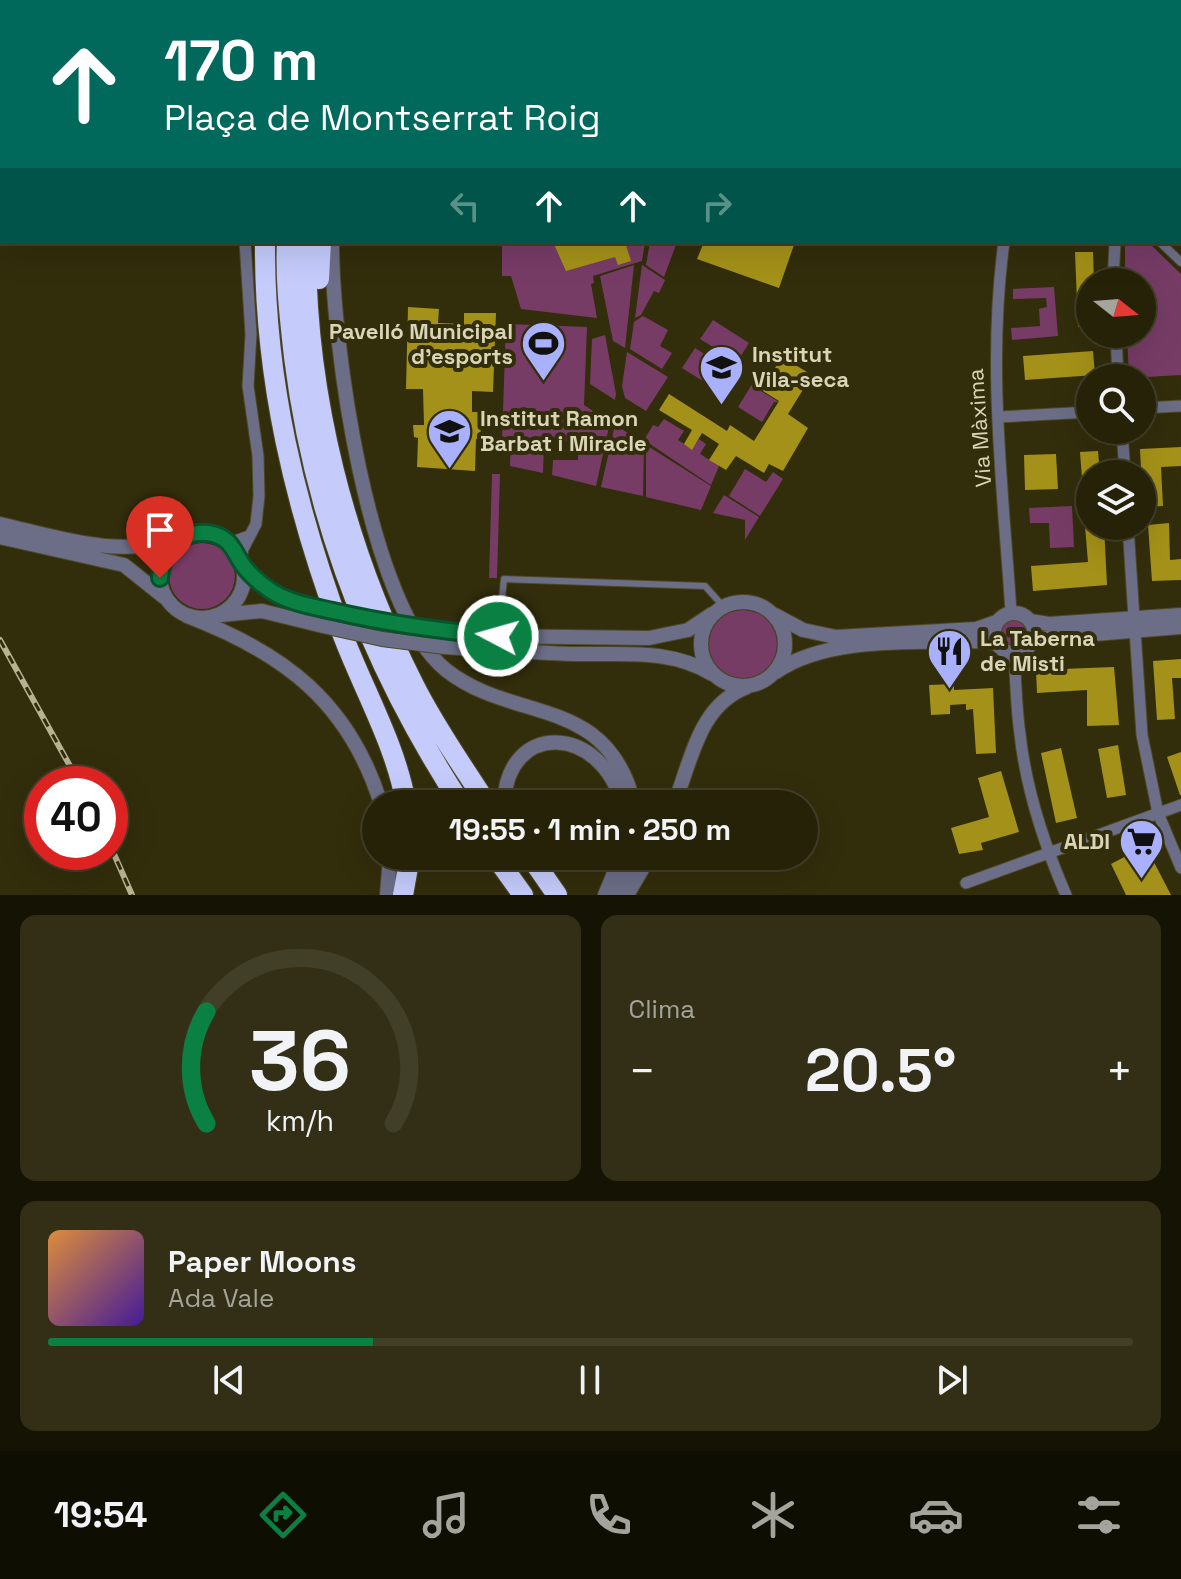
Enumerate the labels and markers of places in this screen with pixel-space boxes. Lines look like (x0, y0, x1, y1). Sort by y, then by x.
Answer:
place label: Pavelló Municipal d'esports (329, 317, 513, 370)
sports icon: Pavelló Municipal d'esports (520, 320, 568, 383)
place label: Institut Vila-seca (752, 340, 849, 393)
school or university icon: Institut Vila-seca (697, 343, 745, 406)
place label: Institut Ramon Barbat i Miracle (480, 404, 647, 457)
school or university icon: Institut Ramon Barbat i Miracle (425, 407, 473, 470)
pin (126, 496, 194, 578)
place label: La Taberna de Misti (980, 624, 1095, 677)
restaurant icon: La Taberna de Misti (925, 627, 973, 690)
supermarket icon: ALDI (1117, 817, 1165, 880)
place label: ALDI (1064, 827, 1110, 855)

